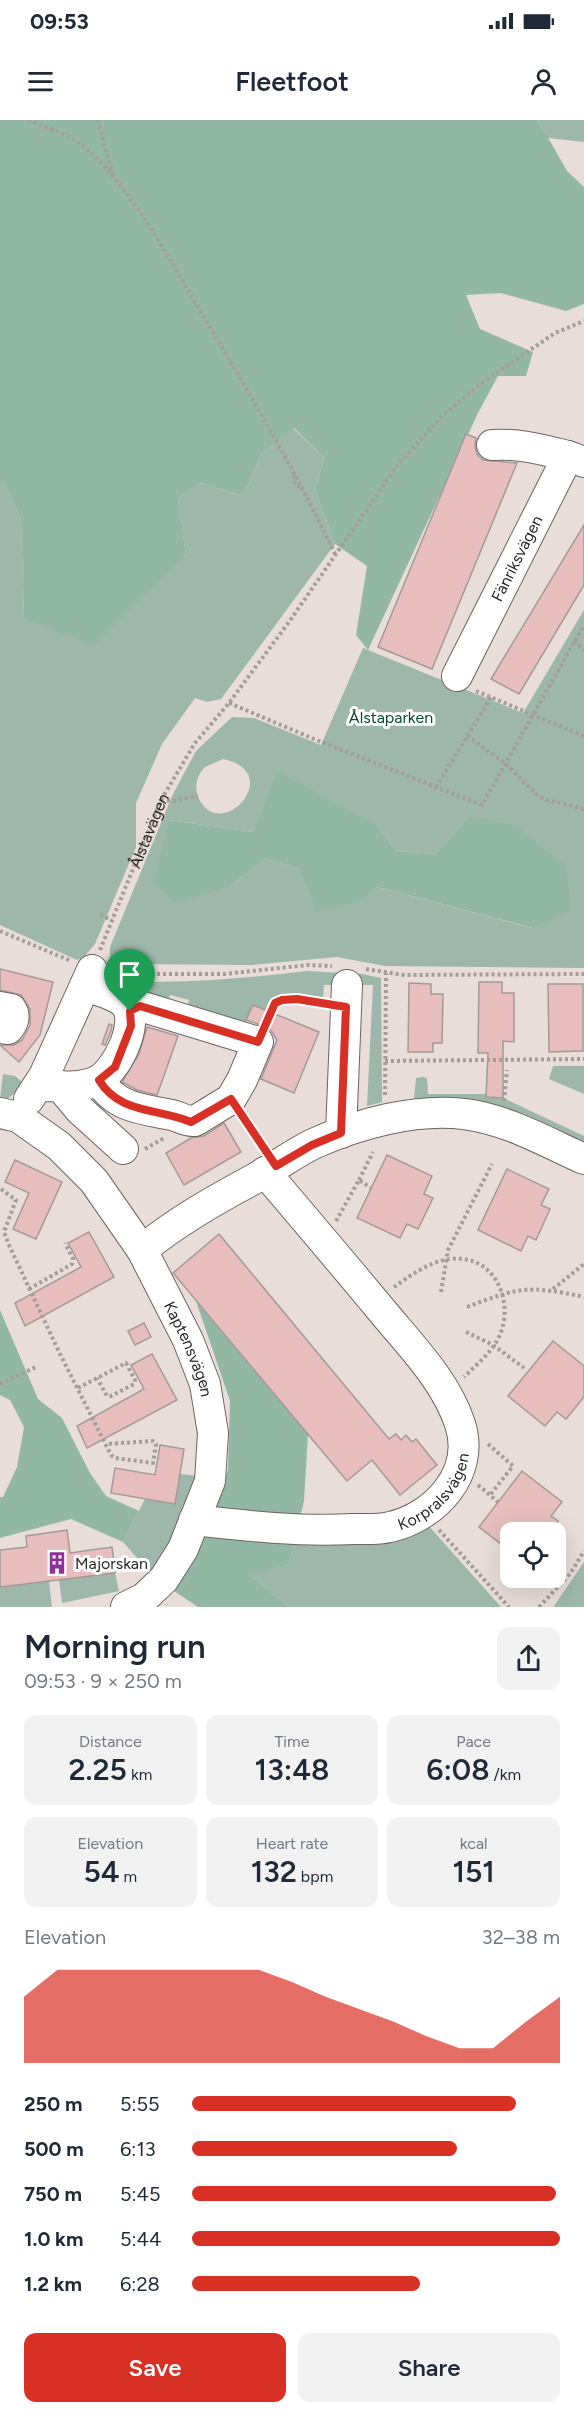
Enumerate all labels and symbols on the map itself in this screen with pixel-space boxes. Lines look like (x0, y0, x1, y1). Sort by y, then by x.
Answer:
street label: Fänriksvägen (487, 512, 546, 604)
park label: Ålstaparken (349, 708, 433, 727)
street label: Ålstavägen (125, 789, 173, 871)
pin (104, 949, 155, 1011)
street label: Kaptensvägen (160, 1298, 216, 1398)
street label: Korpralsvägen (395, 1451, 473, 1534)
building icon: Majorskan (44, 1550, 70, 1576)
place label: Majorskan (75, 1554, 148, 1573)

